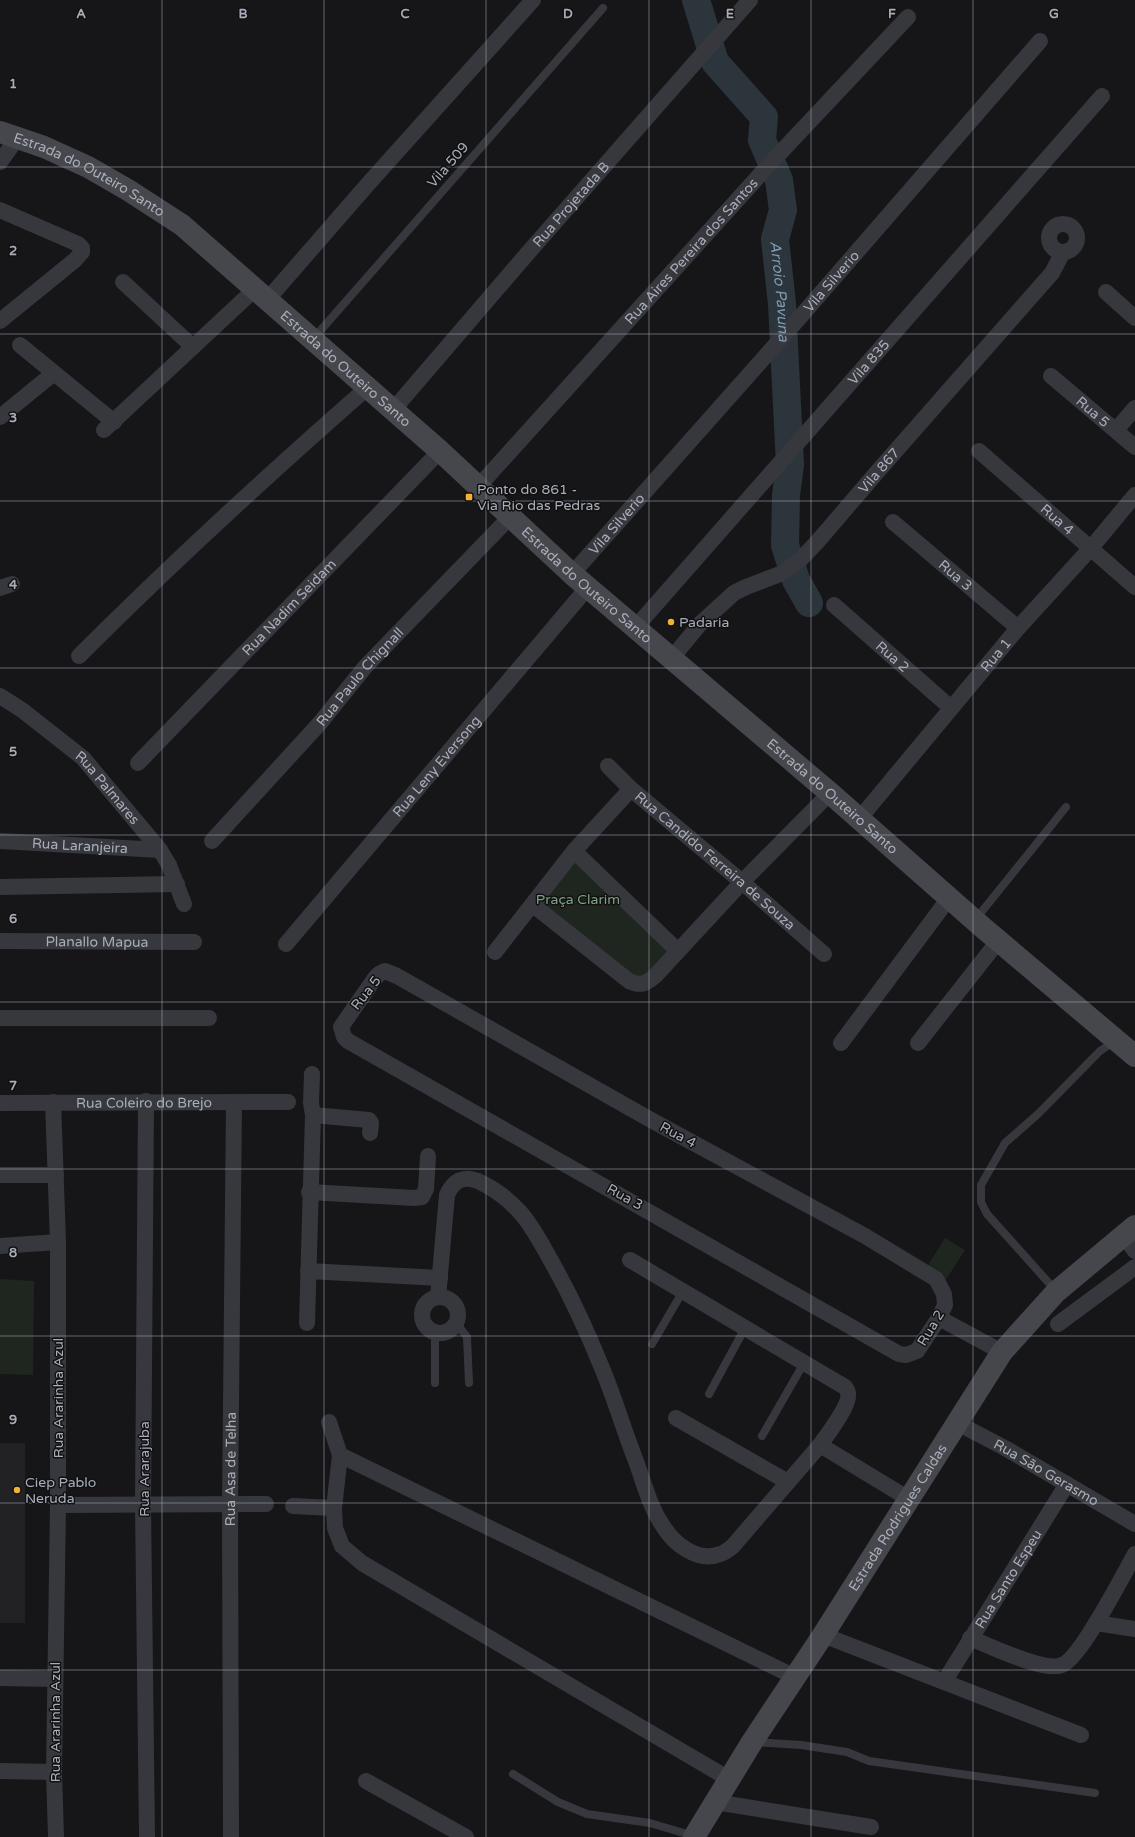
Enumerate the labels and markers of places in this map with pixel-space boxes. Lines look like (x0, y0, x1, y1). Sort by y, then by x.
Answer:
place label: Ponto do 861 - Via Rio das Pedras (477, 481, 600, 514)
marker: Ponto do 861 - Via Rio das Pedras (464, 492, 474, 502)
place label: Padaria (679, 614, 729, 631)
marker: Padaria (666, 617, 676, 627)
place label: Ciep Pablo Neruda (25, 1474, 96, 1507)
marker: Ciep Pablo Neruda (12, 1485, 22, 1495)

